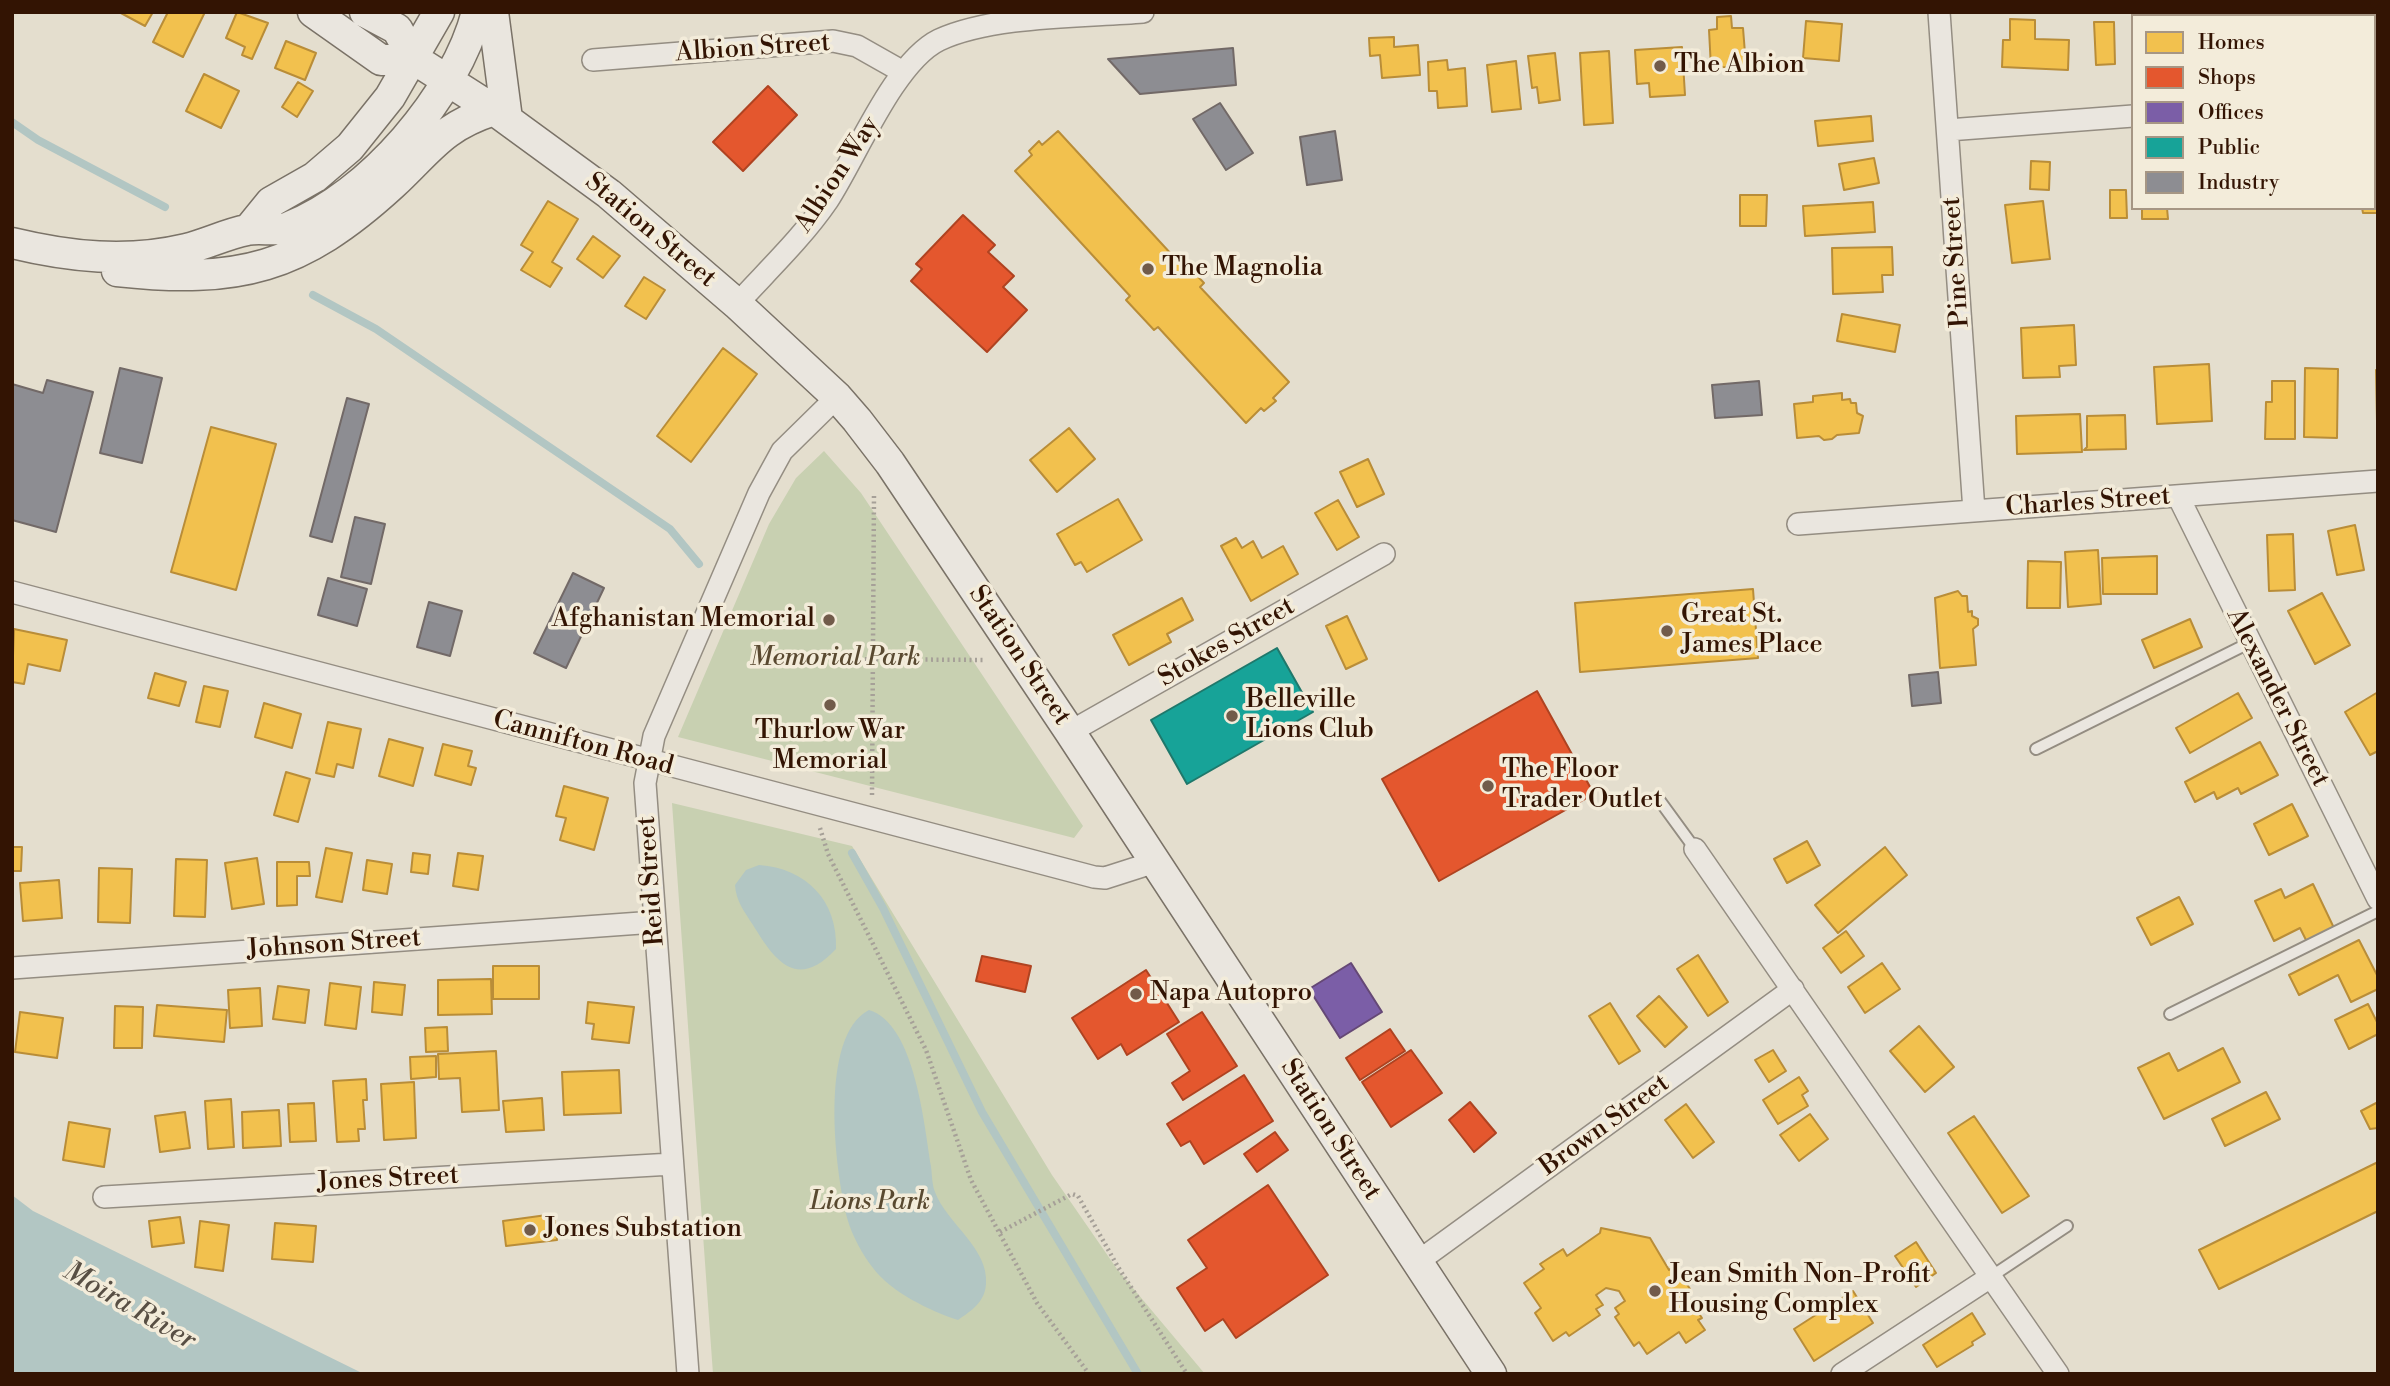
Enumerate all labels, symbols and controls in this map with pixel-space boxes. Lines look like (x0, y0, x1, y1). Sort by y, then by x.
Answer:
legend (2131, 14, 2376, 210)
street label: Albion Street (675, 28, 831, 70)
text: Homes (2198, 30, 2265, 56)
place label: The Albion (1674, 50, 1805, 82)
marker: The Albion (1652, 58, 1668, 74)
text: Shops (2198, 65, 2256, 91)
text: Offices (2198, 100, 2264, 126)
street label: Albion Way (789, 111, 887, 239)
text: Public (2198, 135, 2260, 161)
street label: Station Street (578, 167, 722, 295)
text: Industry (2198, 170, 2279, 196)
street label: Pine Street (1937, 196, 1977, 328)
place label: The Magnolia (1162, 253, 1323, 285)
marker: The Magnolia (1140, 261, 1156, 277)
street label: Charles Street (2004, 482, 2172, 524)
street label: Station Street (961, 580, 1077, 732)
street label: Stokes Street (1153, 591, 1301, 695)
place label: Great St. James Place (1681, 600, 1823, 662)
place label: Afghanistan Memorial (552, 604, 815, 636)
street label: Alexander Street (2219, 604, 2335, 792)
marker: Afghanistan Memorial (821, 612, 837, 628)
marker: Great St. James Place (1659, 623, 1675, 639)
park label: Memorial Park (750, 643, 920, 675)
place label: Belleville Lions Club (1246, 685, 1374, 746)
marker: Thurlow War Memorial (822, 697, 838, 713)
street label: Cannifton Road (489, 705, 677, 783)
marker: Belleville Lions Club (1224, 708, 1240, 724)
place label: Thurlow War Memorial (755, 716, 905, 778)
place label: The Floor Trader Outlet (1502, 755, 1663, 816)
marker: The Floor Trader Outlet (1480, 778, 1496, 794)
street label: Reid Street (632, 815, 672, 947)
street label: Johnson Street (246, 923, 422, 967)
place label: Napa Autopro (1150, 978, 1312, 1010)
marker: Napa Autopro (1128, 986, 1144, 1002)
street label: Station Street (1273, 1054, 1387, 1206)
street label: Brown Street (1534, 1069, 1676, 1183)
street label: Jones Street (316, 1161, 460, 1199)
park label: Lions Park (810, 1187, 930, 1219)
place label: Jones Substation (544, 1214, 742, 1246)
marker: Jones Substation (522, 1222, 538, 1238)
water label: Moira River (57, 1256, 201, 1358)
place label: Jean Smith Non-Profit Housing Complex (1669, 1260, 1931, 1322)
marker: Jean Smith Non-Profit Housing Complex (1647, 1283, 1663, 1299)

